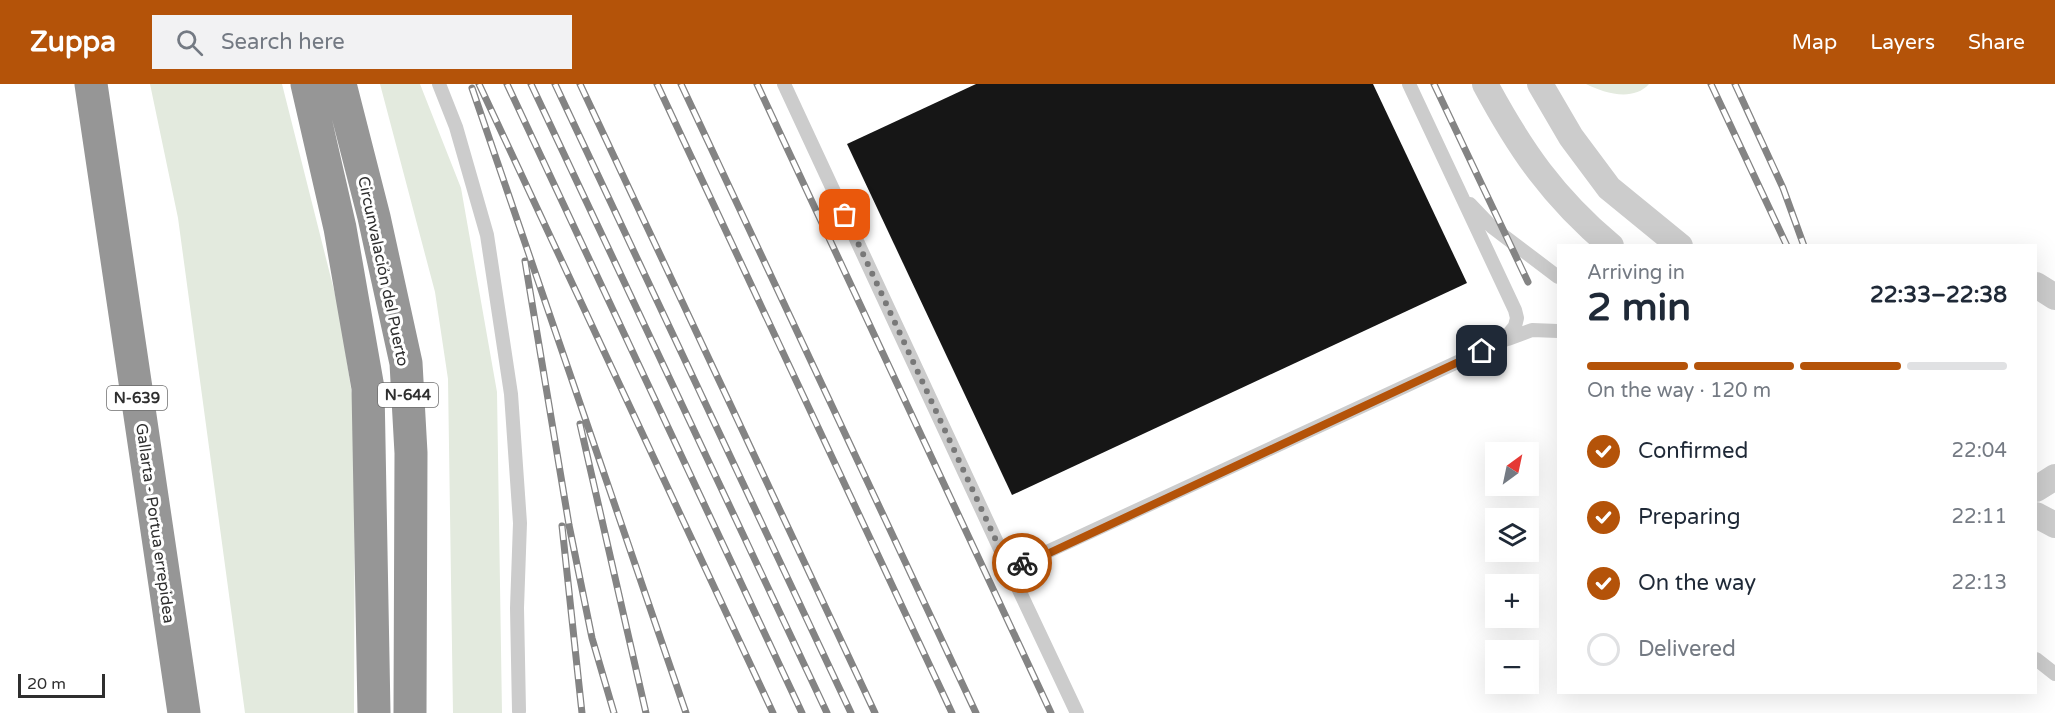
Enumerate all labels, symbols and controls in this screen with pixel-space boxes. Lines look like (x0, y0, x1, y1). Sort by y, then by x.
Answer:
search box (152, 15, 572, 69)
text: Zuppa (30, 25, 116, 59)
icon: search (173, 26, 206, 59)
text: Search here (221, 29, 345, 55)
text: Map (1792, 30, 1837, 55)
text: Layers (1870, 30, 1935, 55)
text: Share (1968, 30, 2025, 55)
street label: Circunvalación del Puerto (353, 174, 413, 368)
pin (819, 189, 870, 240)
icon: bag (828, 198, 861, 231)
text: Arriving in (1587, 261, 1685, 285)
text: 22:33–22:38 (1870, 282, 2007, 308)
text: 2 min (1587, 284, 1691, 331)
pin (1456, 325, 1507, 376)
icon: home (1465, 334, 1498, 367)
text: On the way · 120 m (1587, 379, 1771, 403)
road number: N-644 (378, 383, 438, 407)
road number: N-639 (107, 386, 167, 410)
street label: Gallarta - Portua errepidea (131, 422, 179, 624)
icon: check (1587, 435, 1620, 468)
text: Confirmed (1638, 438, 1748, 464)
text: 22:04 (1952, 439, 2007, 463)
north arrow (1485, 442, 1539, 496)
map controls (1485, 442, 1539, 694)
icon: check (1587, 501, 1620, 534)
text: Preparing (1638, 504, 1741, 530)
text: 22:11 (1952, 505, 2007, 529)
button: layers (1485, 508, 1539, 562)
courier (992, 533, 1052, 593)
icon: bike (1006, 547, 1039, 580)
icon: check (1587, 567, 1620, 600)
text: On the way (1638, 570, 1756, 596)
text: 22:13 (1952, 571, 2007, 595)
button: + (1485, 574, 1539, 628)
text: Delivered (1638, 636, 1736, 662)
button: − (1485, 640, 1539, 694)
scale bar (18, 671, 105, 698)
text: 20 m (27, 674, 66, 694)

